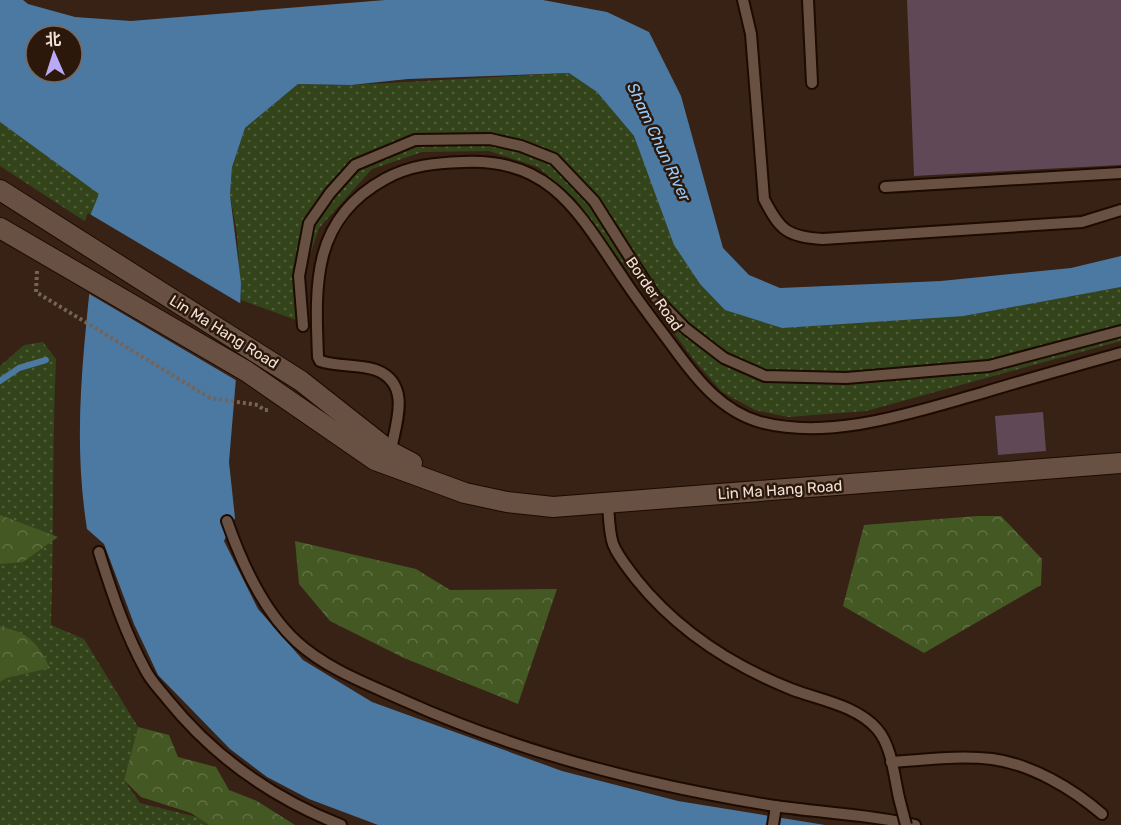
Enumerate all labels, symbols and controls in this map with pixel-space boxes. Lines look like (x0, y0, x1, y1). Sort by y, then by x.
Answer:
north arrow (24, 24, 84, 84)
text: 北 (45, 30, 62, 49)
water label: Sham Chun River (623, 80, 695, 205)
street label: Border Road (622, 254, 686, 334)
street label: Lin Ma Hang Road (166, 291, 282, 373)
street label: Lin Ma Hang Road (717, 477, 843, 503)

